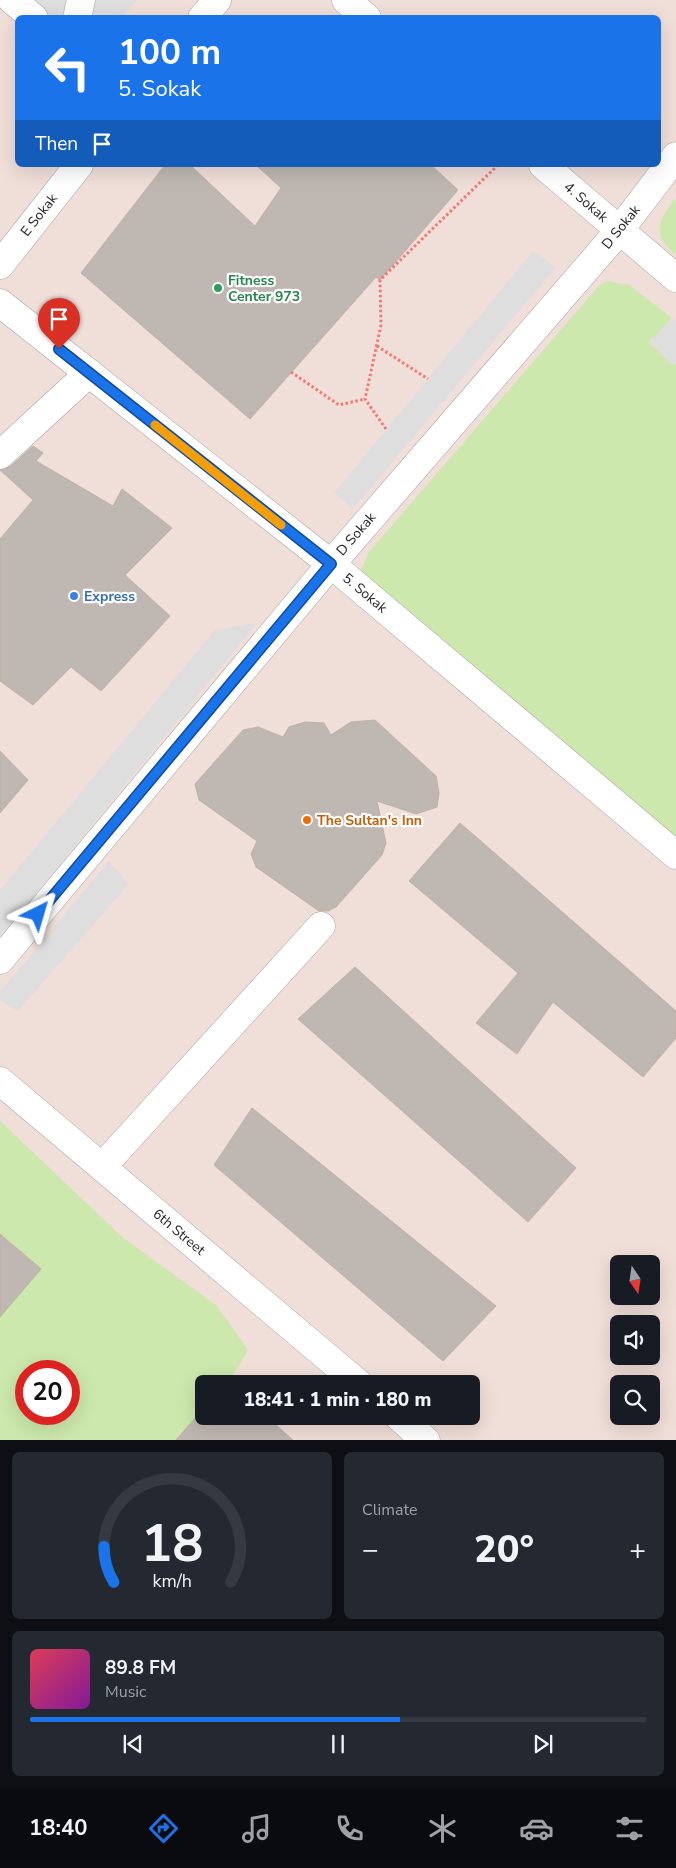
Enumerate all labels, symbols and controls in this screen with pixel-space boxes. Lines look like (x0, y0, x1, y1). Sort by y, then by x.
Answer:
text: 100 m (118, 29, 221, 76)
icon: left (35, 35, 100, 100)
text: 5. Sokak (118, 74, 201, 104)
icon: arrive (88, 130, 116, 158)
text: Then (35, 131, 78, 157)
street label: 4. Sokak (560, 177, 613, 227)
street label: E Sokak (16, 189, 62, 240)
street label: D Sokak (597, 200, 645, 253)
place label: Fitness Center 973 (228, 271, 300, 306)
marker: Fitness Center 973 (212, 282, 224, 294)
pin (38, 298, 80, 349)
icon: arrive (45, 305, 73, 333)
street label: D Sokak (332, 507, 381, 560)
street label: 5. Sokak (339, 569, 392, 618)
place label: Express (84, 587, 135, 606)
marker: Express (68, 590, 80, 602)
place label: The Sultan's Inn (317, 811, 422, 830)
marker: The Sultan's Inn (301, 814, 313, 826)
position arrow (11, 887, 63, 939)
street label: 6th Street (149, 1204, 209, 1260)
north arrow (610, 1255, 660, 1305)
map controls (610, 1255, 660, 1425)
button: sound (610, 1315, 660, 1365)
speed limit sign: 20 (15, 1360, 80, 1425)
button: search (610, 1375, 660, 1425)
text: 18:41 · 1 min · 180 m (244, 1387, 431, 1413)
text: Climate (362, 1499, 417, 1521)
text: 18 (141, 1508, 203, 1579)
text: 20° (474, 1524, 534, 1575)
text: − (362, 1531, 379, 1569)
text: + (629, 1531, 646, 1569)
text: km/h (152, 1569, 192, 1593)
text: 89.8 FM (105, 1655, 176, 1681)
text: Music (105, 1681, 146, 1703)
icon: previous (119, 1730, 147, 1758)
icon: pause (324, 1730, 352, 1758)
icon: next (529, 1730, 557, 1758)
icon: directions (146, 1811, 181, 1846)
icon: music (239, 1811, 274, 1846)
icon: phone (332, 1811, 367, 1846)
icon: climate (425, 1811, 460, 1846)
icon: car (519, 1811, 554, 1846)
icon: filters (612, 1811, 647, 1846)
text: 18:40 (29, 1813, 87, 1843)

